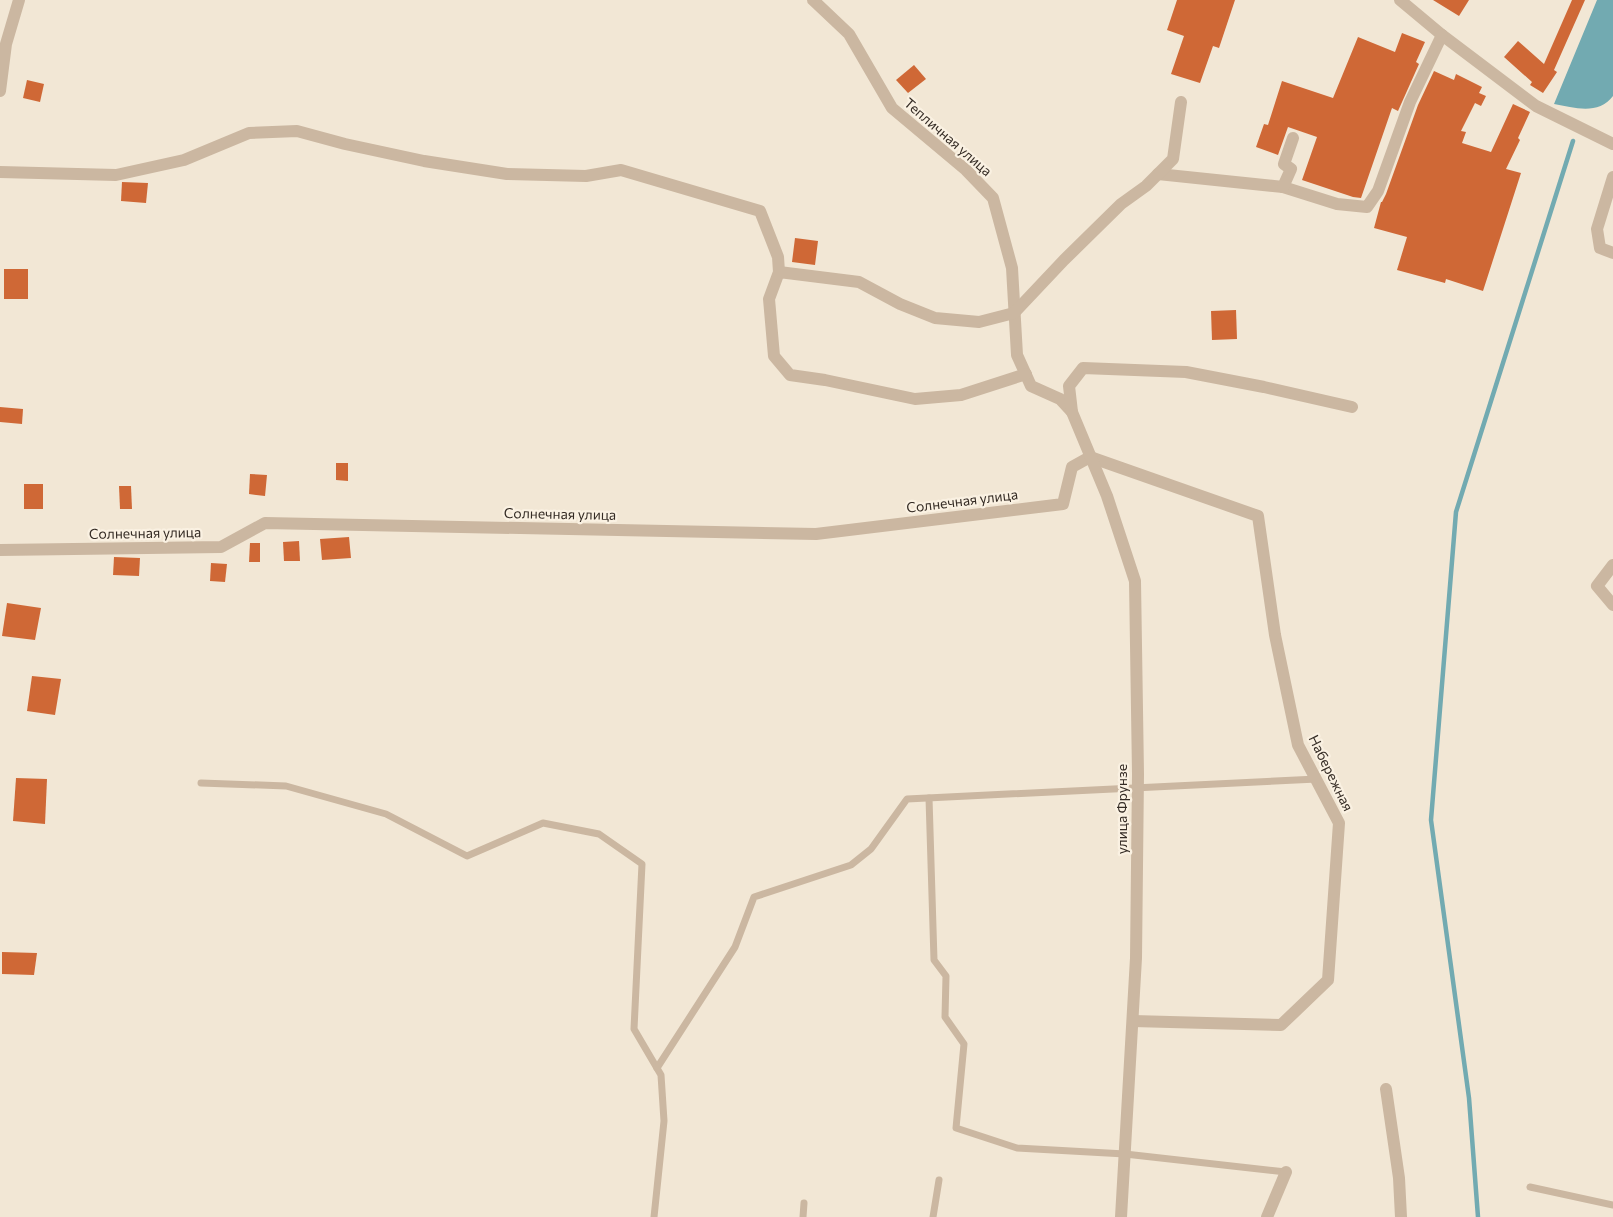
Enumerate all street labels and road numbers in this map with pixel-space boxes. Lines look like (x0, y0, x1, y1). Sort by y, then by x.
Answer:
street label: Тепличная улица (901, 94, 996, 179)
street label: Солнечная улица (905, 485, 1019, 516)
street label: Солнечная улица (504, 504, 616, 523)
street label: Солнечная улица (89, 523, 201, 542)
street label: Набережная (1306, 732, 1357, 814)
street label: улица Фрунзе (1113, 764, 1130, 854)

